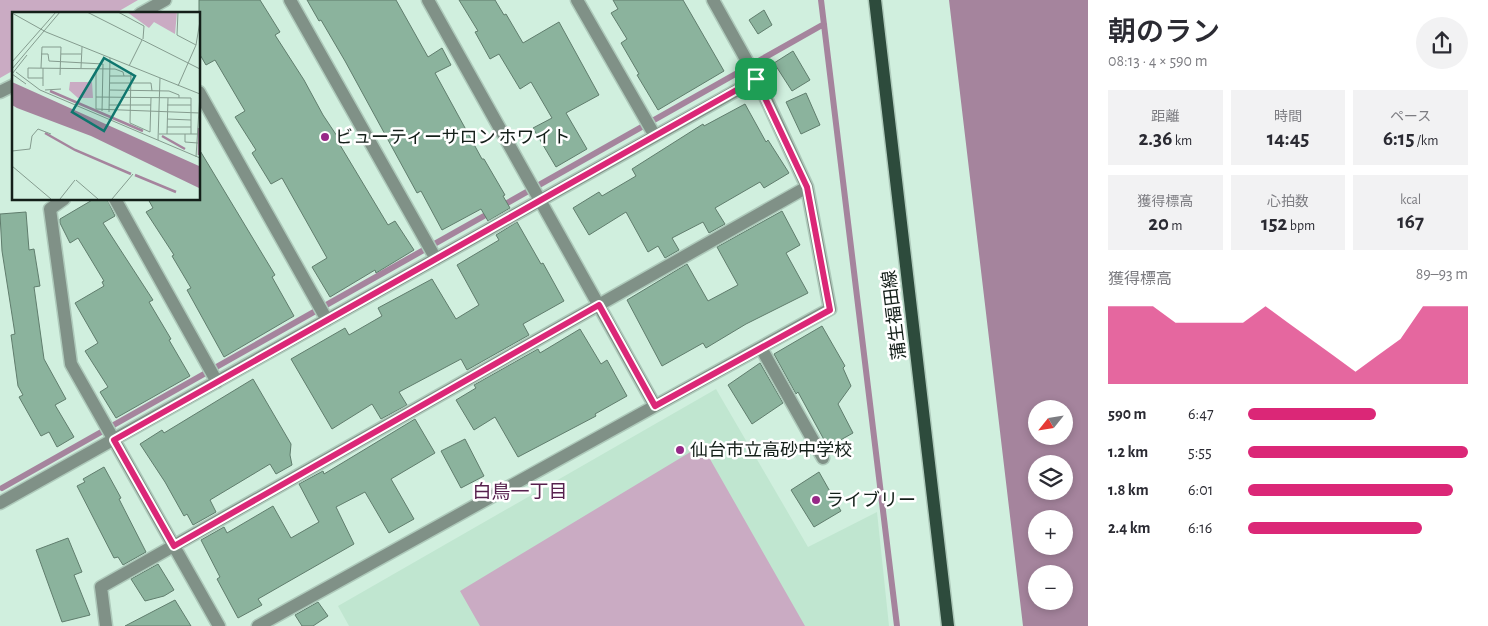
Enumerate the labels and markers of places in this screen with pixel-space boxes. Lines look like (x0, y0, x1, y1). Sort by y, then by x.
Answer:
pin (735, 58, 777, 100)
place label: ビューティーサロン ホワイト (335, 128, 571, 147)
marker: ビューティーサロン ホワイト (319, 131, 331, 143)
place label: 仙台市立高砂中学校 (690, 440, 852, 460)
marker: 仙台市立高砂中学校 (674, 444, 686, 456)
place label: ライブリー (826, 490, 916, 510)
marker: ライブリー (810, 494, 822, 506)

